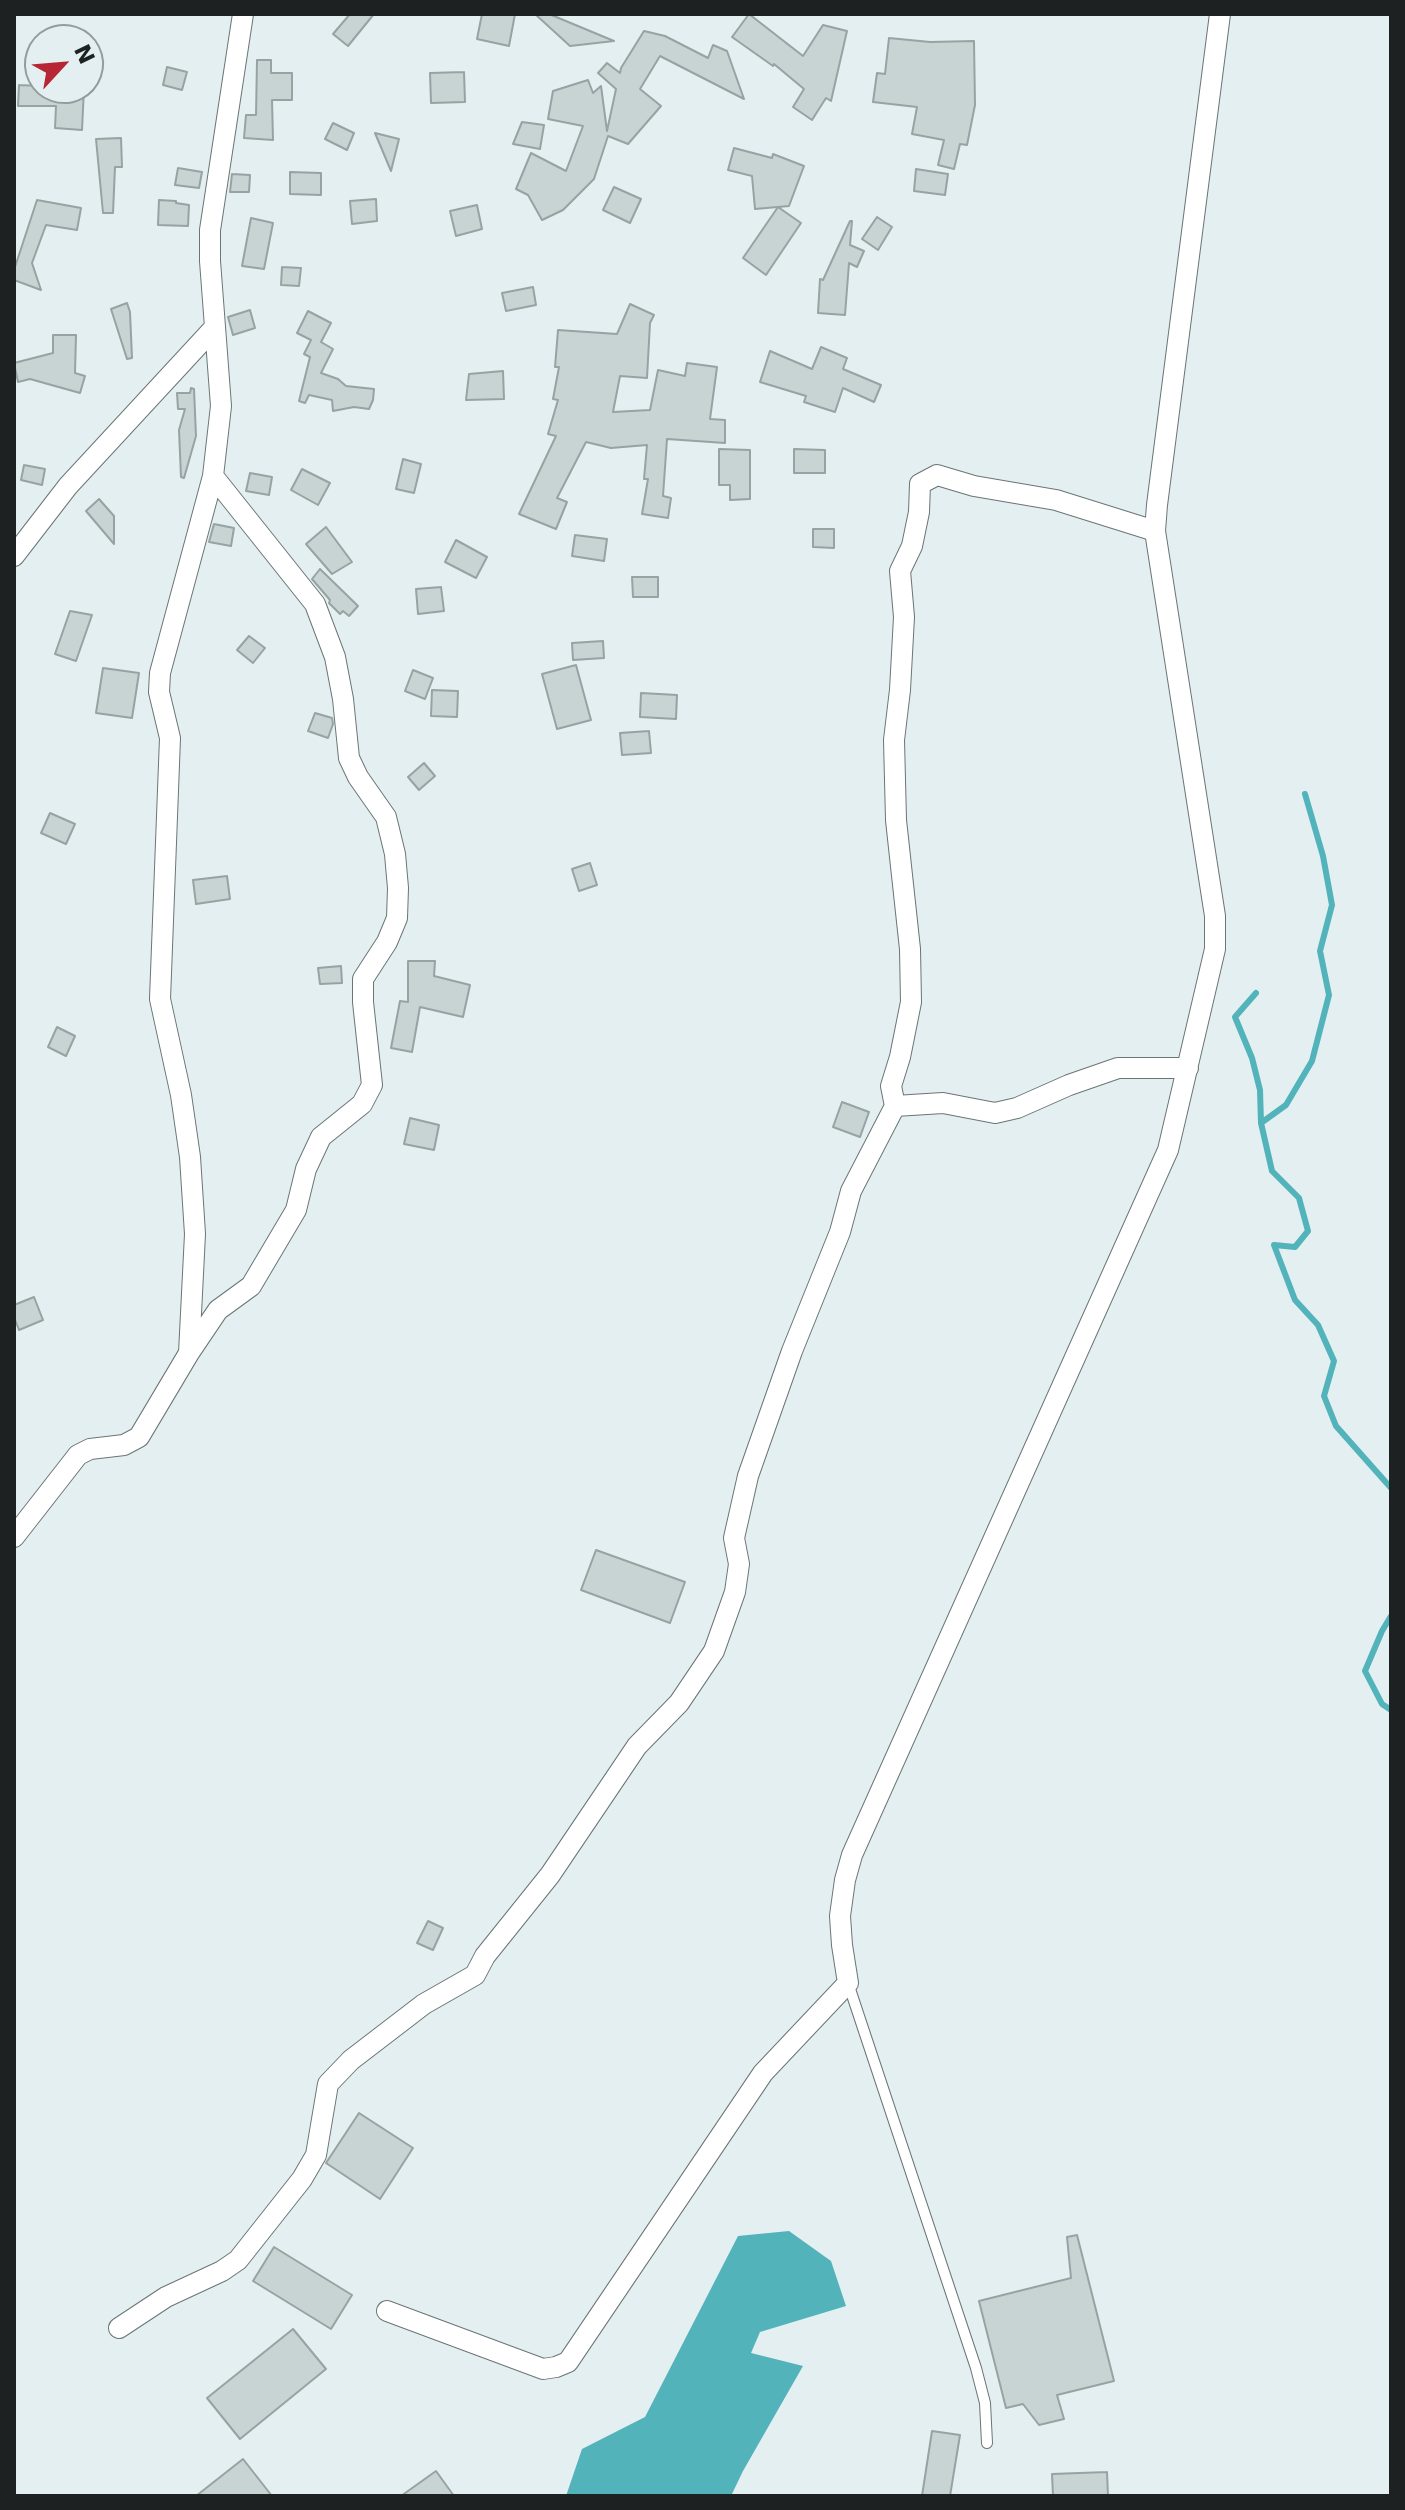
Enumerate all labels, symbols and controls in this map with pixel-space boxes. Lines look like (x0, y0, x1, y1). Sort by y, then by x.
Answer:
north arrow (24, 24, 104, 104)
text: N (69, 40, 99, 68)

